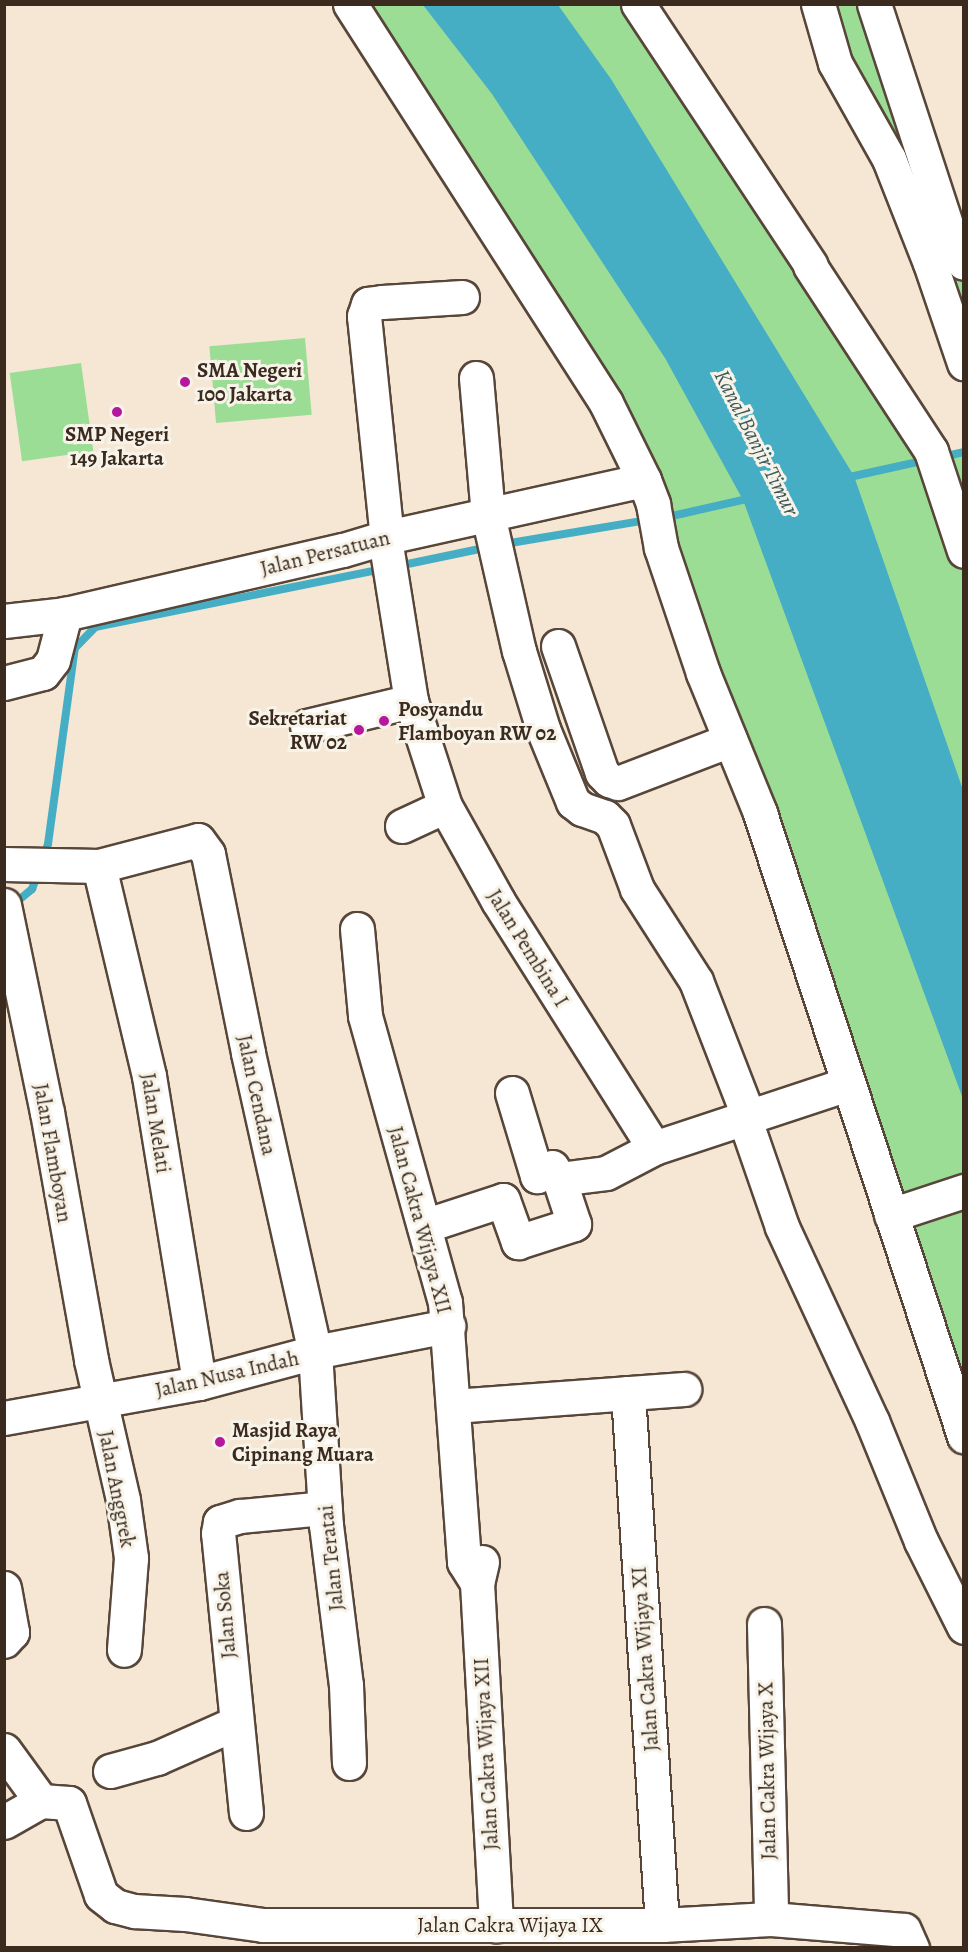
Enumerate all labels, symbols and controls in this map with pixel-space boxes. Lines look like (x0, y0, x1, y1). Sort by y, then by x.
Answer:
place label: SMA Negeri 100 Jakarta (197, 357, 302, 407)
water label: Kanal Banjir Timur (708, 366, 804, 520)
marker: SMA Negeri 100 Jakarta (178, 375, 192, 389)
marker: SMP Negeri 149 Jakarta (110, 405, 124, 419)
place label: SMP Negeri 149 Jakarta (65, 421, 169, 471)
street label: Jalan Persatuan (258, 525, 392, 581)
place label: Posyandu Flamboyan RW 02 (398, 696, 556, 746)
place label: Sekretariat RW 02 (248, 705, 347, 755)
marker: Posyandu Flamboyan RW 02 (375, 712, 393, 730)
marker: Sekretariat RW 02 (352, 723, 366, 737)
street label: Jalan Pembina I (482, 885, 574, 1011)
street label: Jalan Cendana (232, 1032, 282, 1158)
street label: Jalan Melati (136, 1071, 176, 1175)
street label: Jalan Flamboyan (28, 1081, 78, 1225)
street label: Jalan Cakra Wijaya XII (383, 1124, 457, 1316)
street label: Jalan Nusa Indah (153, 1345, 301, 1403)
place label: Masjid Raya Cipinang Muara (232, 1417, 374, 1467)
street label: Jalan Anggrek (93, 1428, 141, 1550)
marker: Masjid Raya Cipinang Muara (213, 1435, 227, 1449)
street label: Jalan Teratai (313, 1504, 349, 1612)
street label: Jalan Cakra Wijaya XI (626, 1566, 664, 1752)
street label: Jalan Soka (209, 1570, 241, 1660)
street label: Jalan Cakra Wijaya XII (468, 1657, 504, 1851)
street label: Jalan Cakra Wijaya X (753, 1682, 781, 1860)
street label: Jalan Cakra Wijaya IX (417, 1912, 603, 1938)

